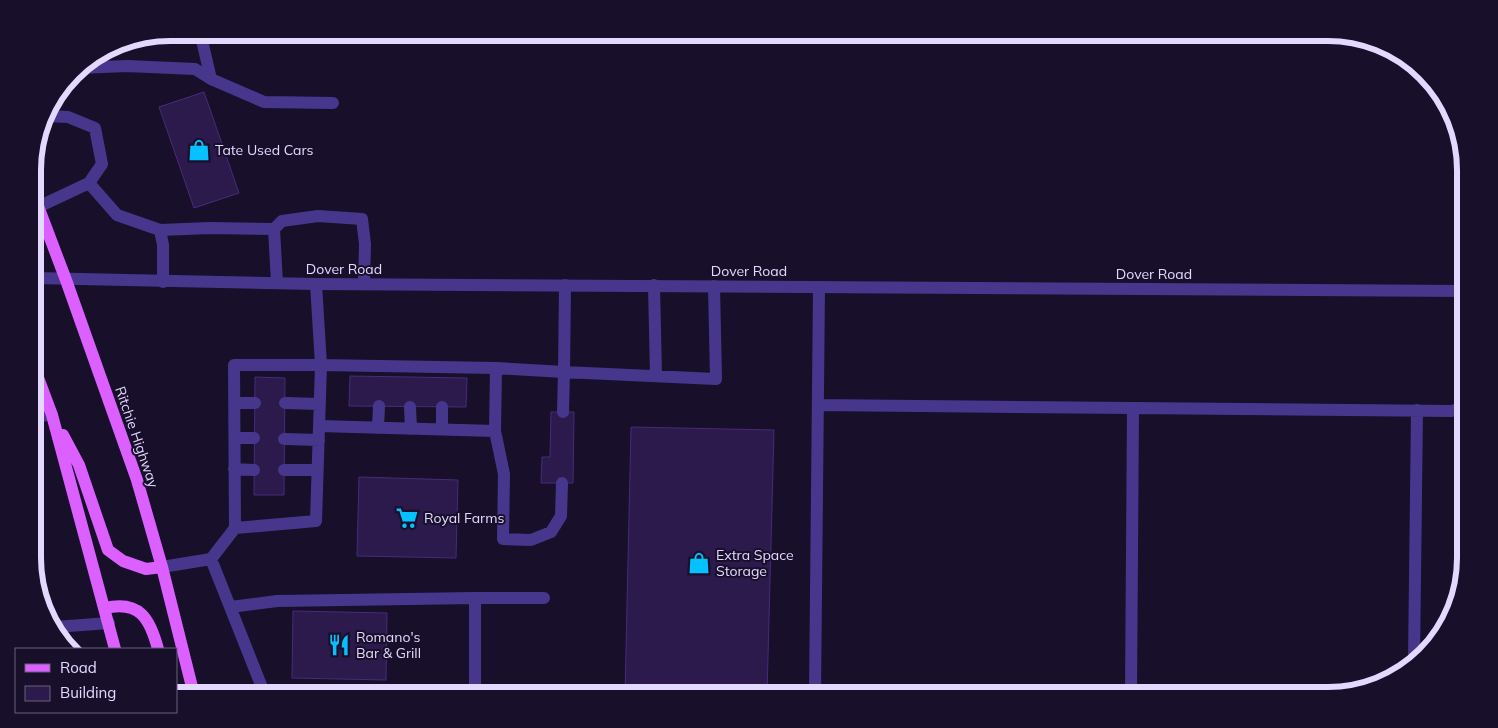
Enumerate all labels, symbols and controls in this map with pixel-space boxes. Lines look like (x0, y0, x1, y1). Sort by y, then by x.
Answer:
shop icon: Tate Used Cars (186, 137, 212, 163)
place label: Tate Used Cars (215, 141, 313, 159)
street label: Dover Road (306, 260, 382, 278)
street label: Dover Road (711, 262, 787, 280)
street label: Dover Road (1116, 265, 1192, 283)
street label: Ritchie Highway (111, 384, 163, 491)
supermarket icon: Royal Farms (394, 505, 420, 531)
place label: Royal Farms (424, 509, 504, 527)
place label: Extra Space Storage (716, 546, 794, 580)
shop icon: Extra Space Storage (686, 550, 712, 576)
place label: Romano's Bar & Grill (356, 628, 421, 662)
restaurant icon: Romano's Bar & Grill (326, 632, 352, 658)
legend (15, 648, 178, 713)
text: Road (60, 658, 97, 677)
text: Building (60, 683, 116, 702)

